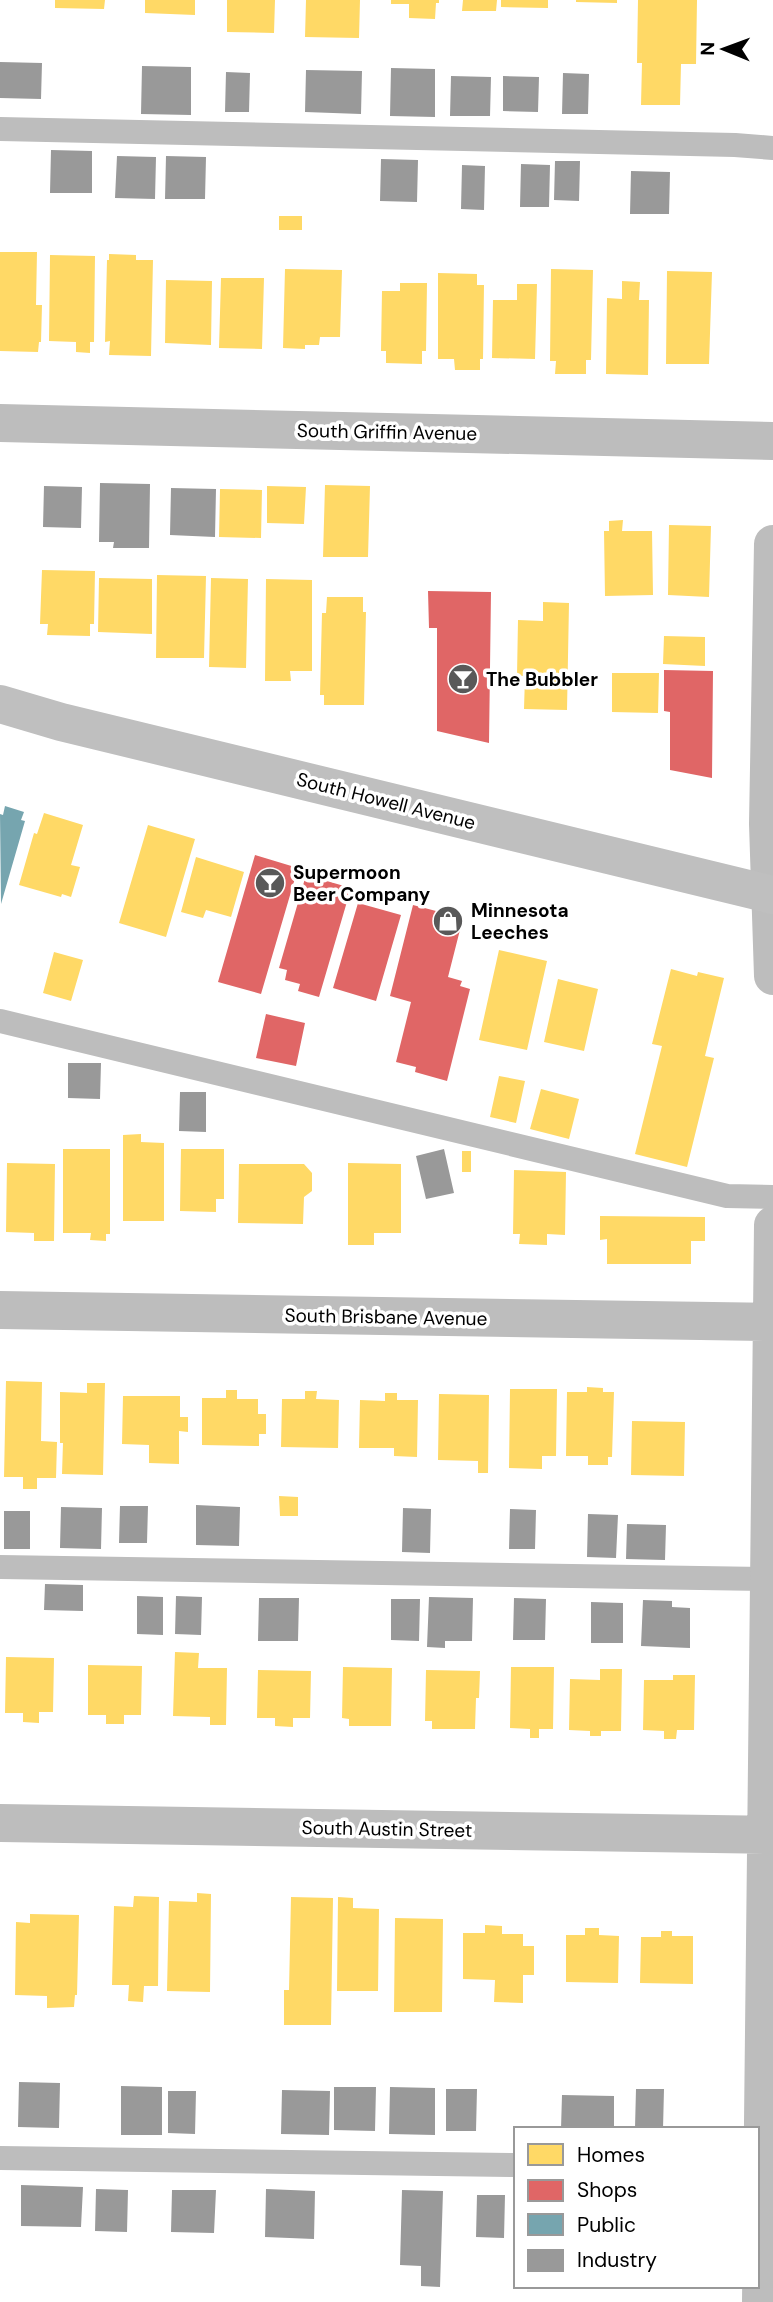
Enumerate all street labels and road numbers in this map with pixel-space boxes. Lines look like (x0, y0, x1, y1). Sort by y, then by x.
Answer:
street label: South Griffin Avenue (297, 418, 477, 446)
street label: South Howell Avenue (294, 767, 478, 835)
street label: South Brisbane Avenue (284, 1303, 488, 1331)
street label: South Austin Street (301, 1815, 473, 1843)

